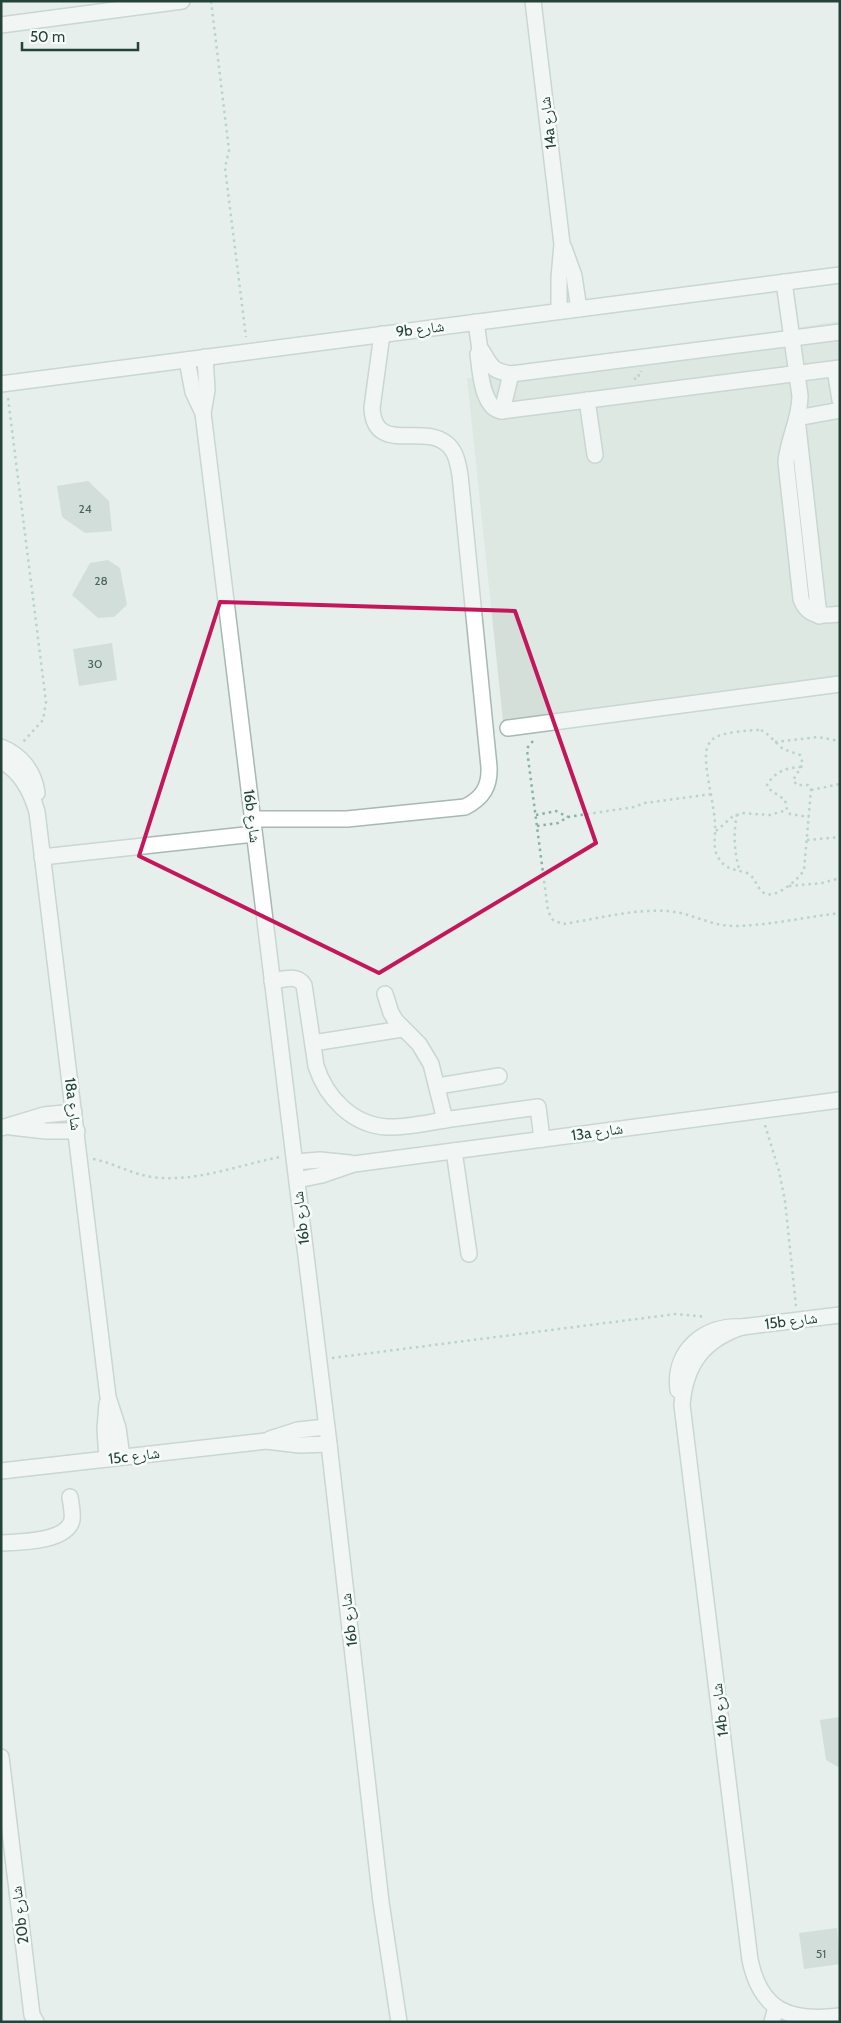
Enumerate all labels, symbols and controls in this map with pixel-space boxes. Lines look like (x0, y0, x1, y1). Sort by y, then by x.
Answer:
scale bar (22, 20, 139, 52)
text: 50 m (30, 28, 65, 46)
street label: 14a شارع (536, 96, 561, 150)
street label: 9b شارع (395, 317, 446, 342)
house number: 24 (78, 501, 92, 516)
house number: 28 (94, 573, 108, 588)
house number: 30 (88, 656, 102, 671)
street label: 16b شارع (239, 788, 264, 844)
street label: 18a شارع (60, 1077, 85, 1132)
street label: 13a شارع (570, 1119, 624, 1146)
street label: 16b شارع (289, 1190, 314, 1246)
street label: 15b شارع (763, 1309, 819, 1334)
street label: 15c شارع (107, 1444, 161, 1469)
street label: 16b شارع (337, 1592, 362, 1648)
street label: 14b شارع (708, 1682, 733, 1738)
street label: 20b شارع (7, 1885, 33, 1945)
house number: 51 (816, 1946, 826, 1961)

